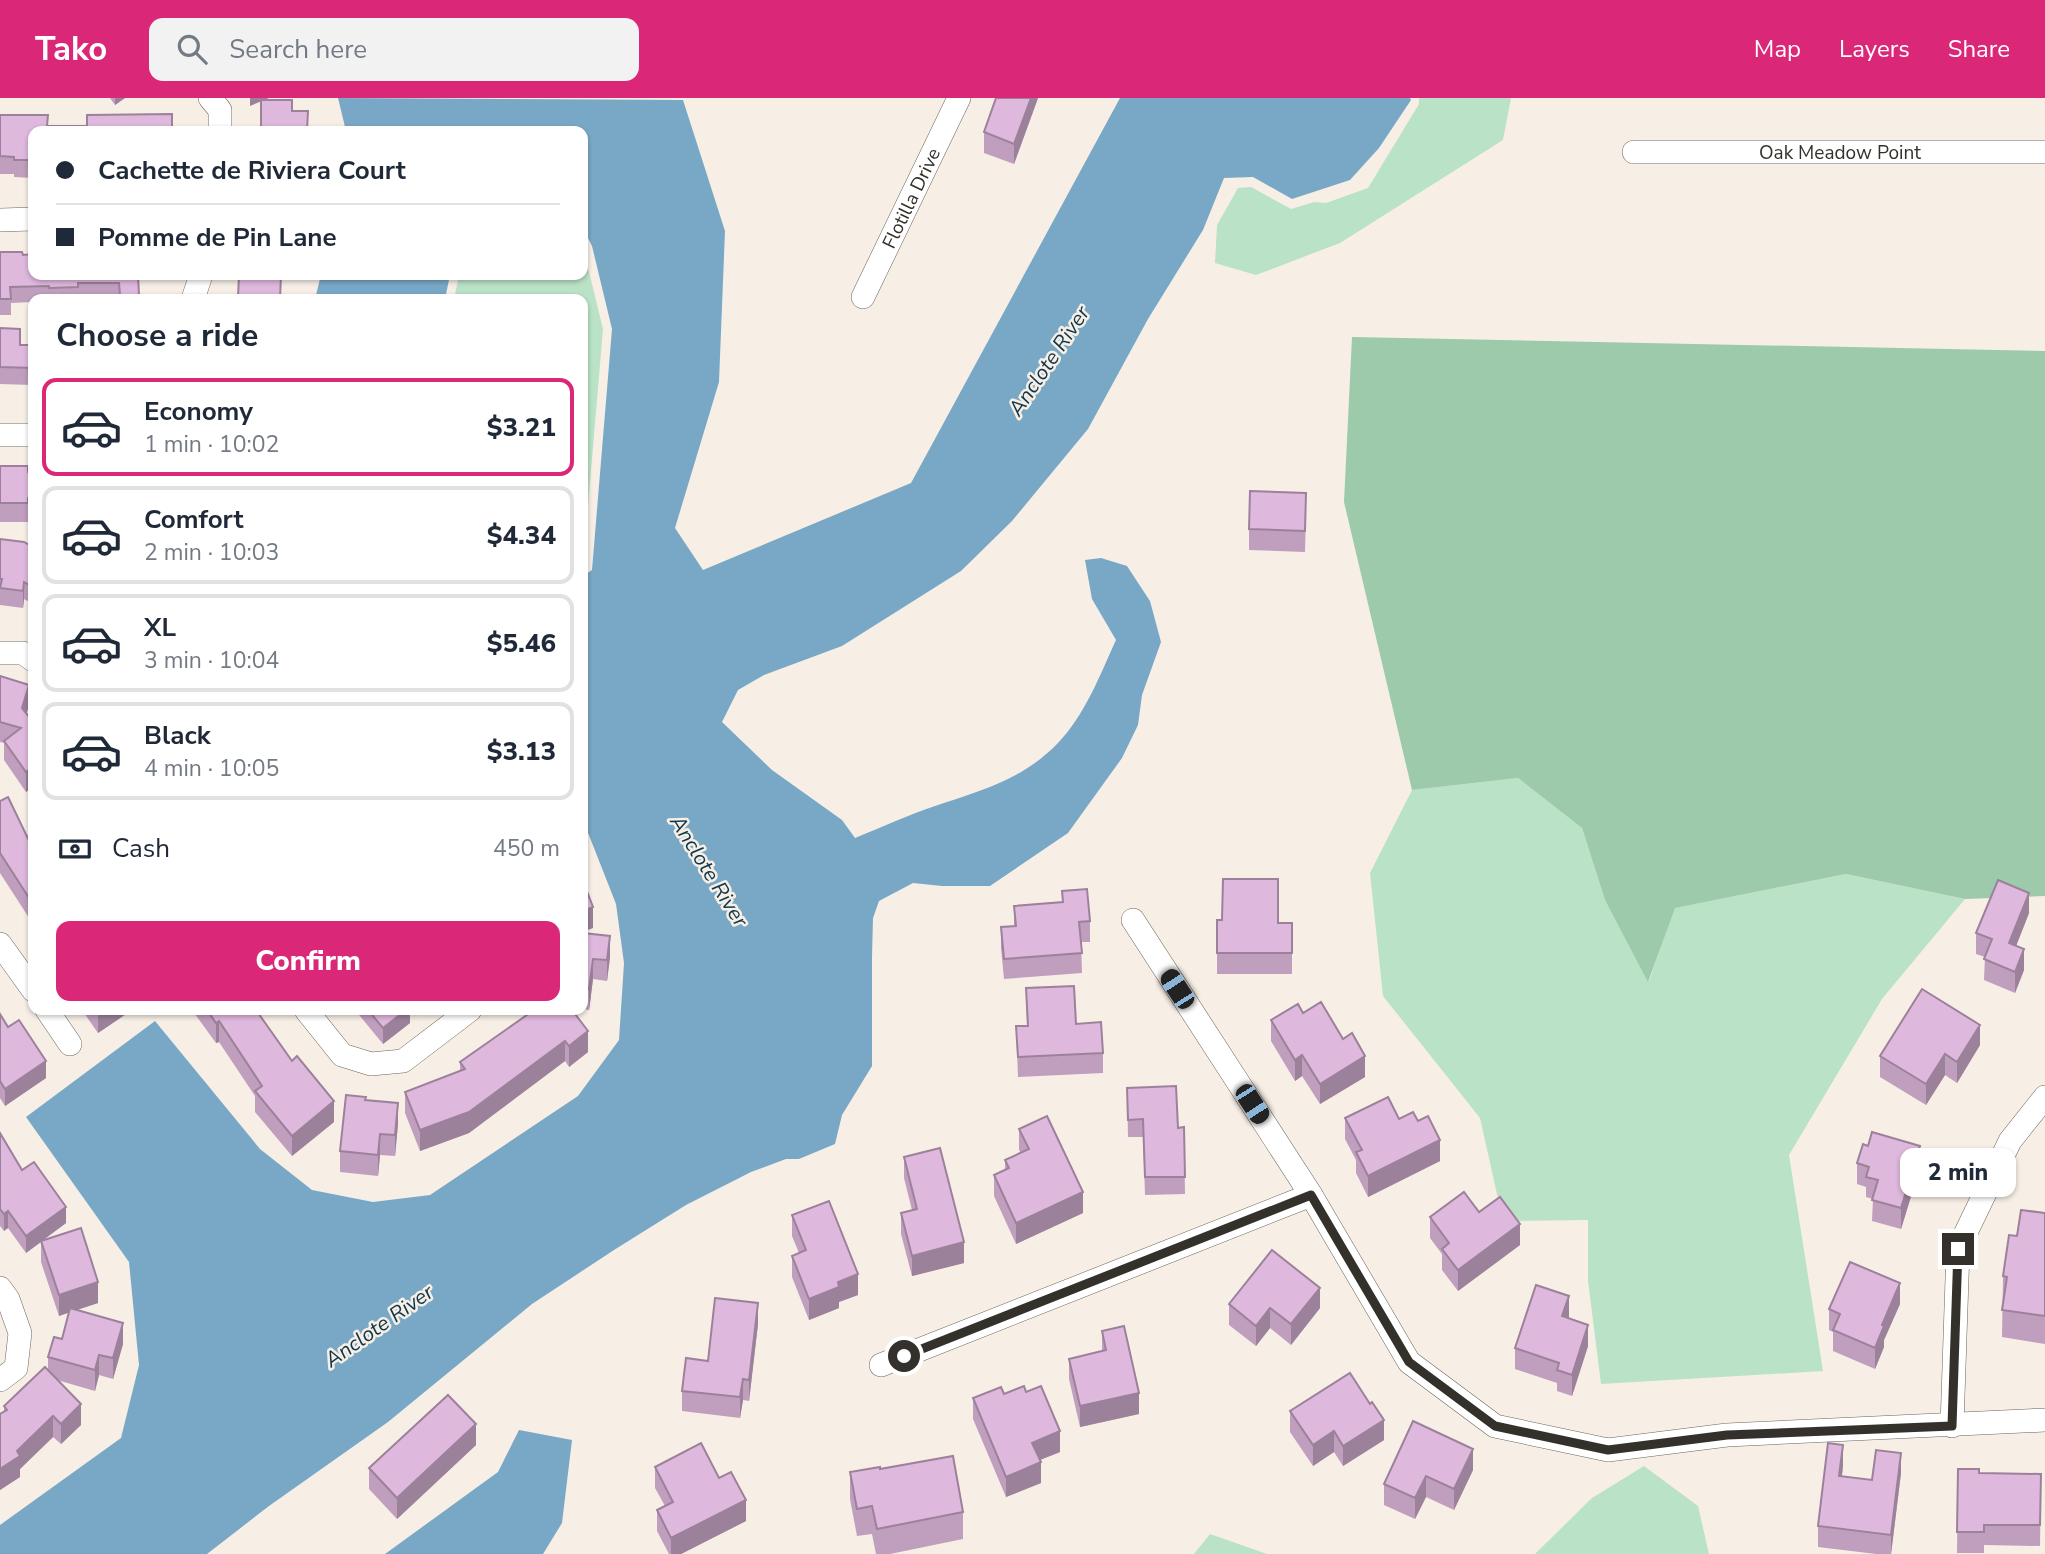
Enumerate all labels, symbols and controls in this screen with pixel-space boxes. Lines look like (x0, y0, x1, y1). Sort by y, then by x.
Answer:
search box (149, 18, 639, 81)
text: Tako (35, 27, 107, 72)
icon: search (173, 30, 211, 68)
text: Search here (229, 32, 367, 67)
text: Map (1754, 33, 1801, 65)
text: Layers (1839, 33, 1910, 65)
text: Share (1948, 33, 2010, 65)
street label: Oak Meadow Point (1759, 140, 1921, 166)
street label: Flotilla Drive (876, 144, 947, 253)
text: Cachette de Riviera Court (98, 153, 406, 188)
text: Pomme de Pin Lane (98, 220, 337, 255)
water label: Anclote River (1001, 300, 1096, 422)
text: Choose a ride (56, 314, 258, 357)
text: Economy (144, 394, 253, 429)
icon: car (60, 396, 123, 459)
text: $3.21 (487, 410, 556, 445)
text: 1 min · 10:02 (144, 429, 279, 460)
text: Comfort (144, 502, 244, 537)
icon: car (60, 504, 123, 567)
text: $4.34 (487, 518, 556, 553)
text: 2 min · 10:03 (144, 537, 279, 568)
text: XL (144, 610, 176, 645)
icon: car (60, 612, 123, 675)
text: $5.46 (487, 626, 556, 661)
text: 3 min · 10:04 (144, 645, 279, 676)
text: Black (144, 718, 211, 753)
icon: car (60, 720, 123, 783)
text: $3.13 (487, 734, 556, 769)
text: 4 min · 10:05 (144, 753, 279, 784)
water label: Anclote River (663, 809, 755, 933)
icon: cash (56, 830, 94, 868)
text: Cash (112, 831, 170, 866)
text: 450 m (493, 833, 560, 864)
button: Confirm (56, 921, 560, 1001)
car (1157, 966, 1198, 1012)
car (1232, 1081, 1273, 1127)
callout: 2 min (1900, 1148, 2016, 1196)
text: 2 min (1928, 1157, 1988, 1188)
route end (1942, 1233, 1974, 1265)
water label: Anclote River (318, 1278, 439, 1374)
route start (888, 1340, 920, 1372)

